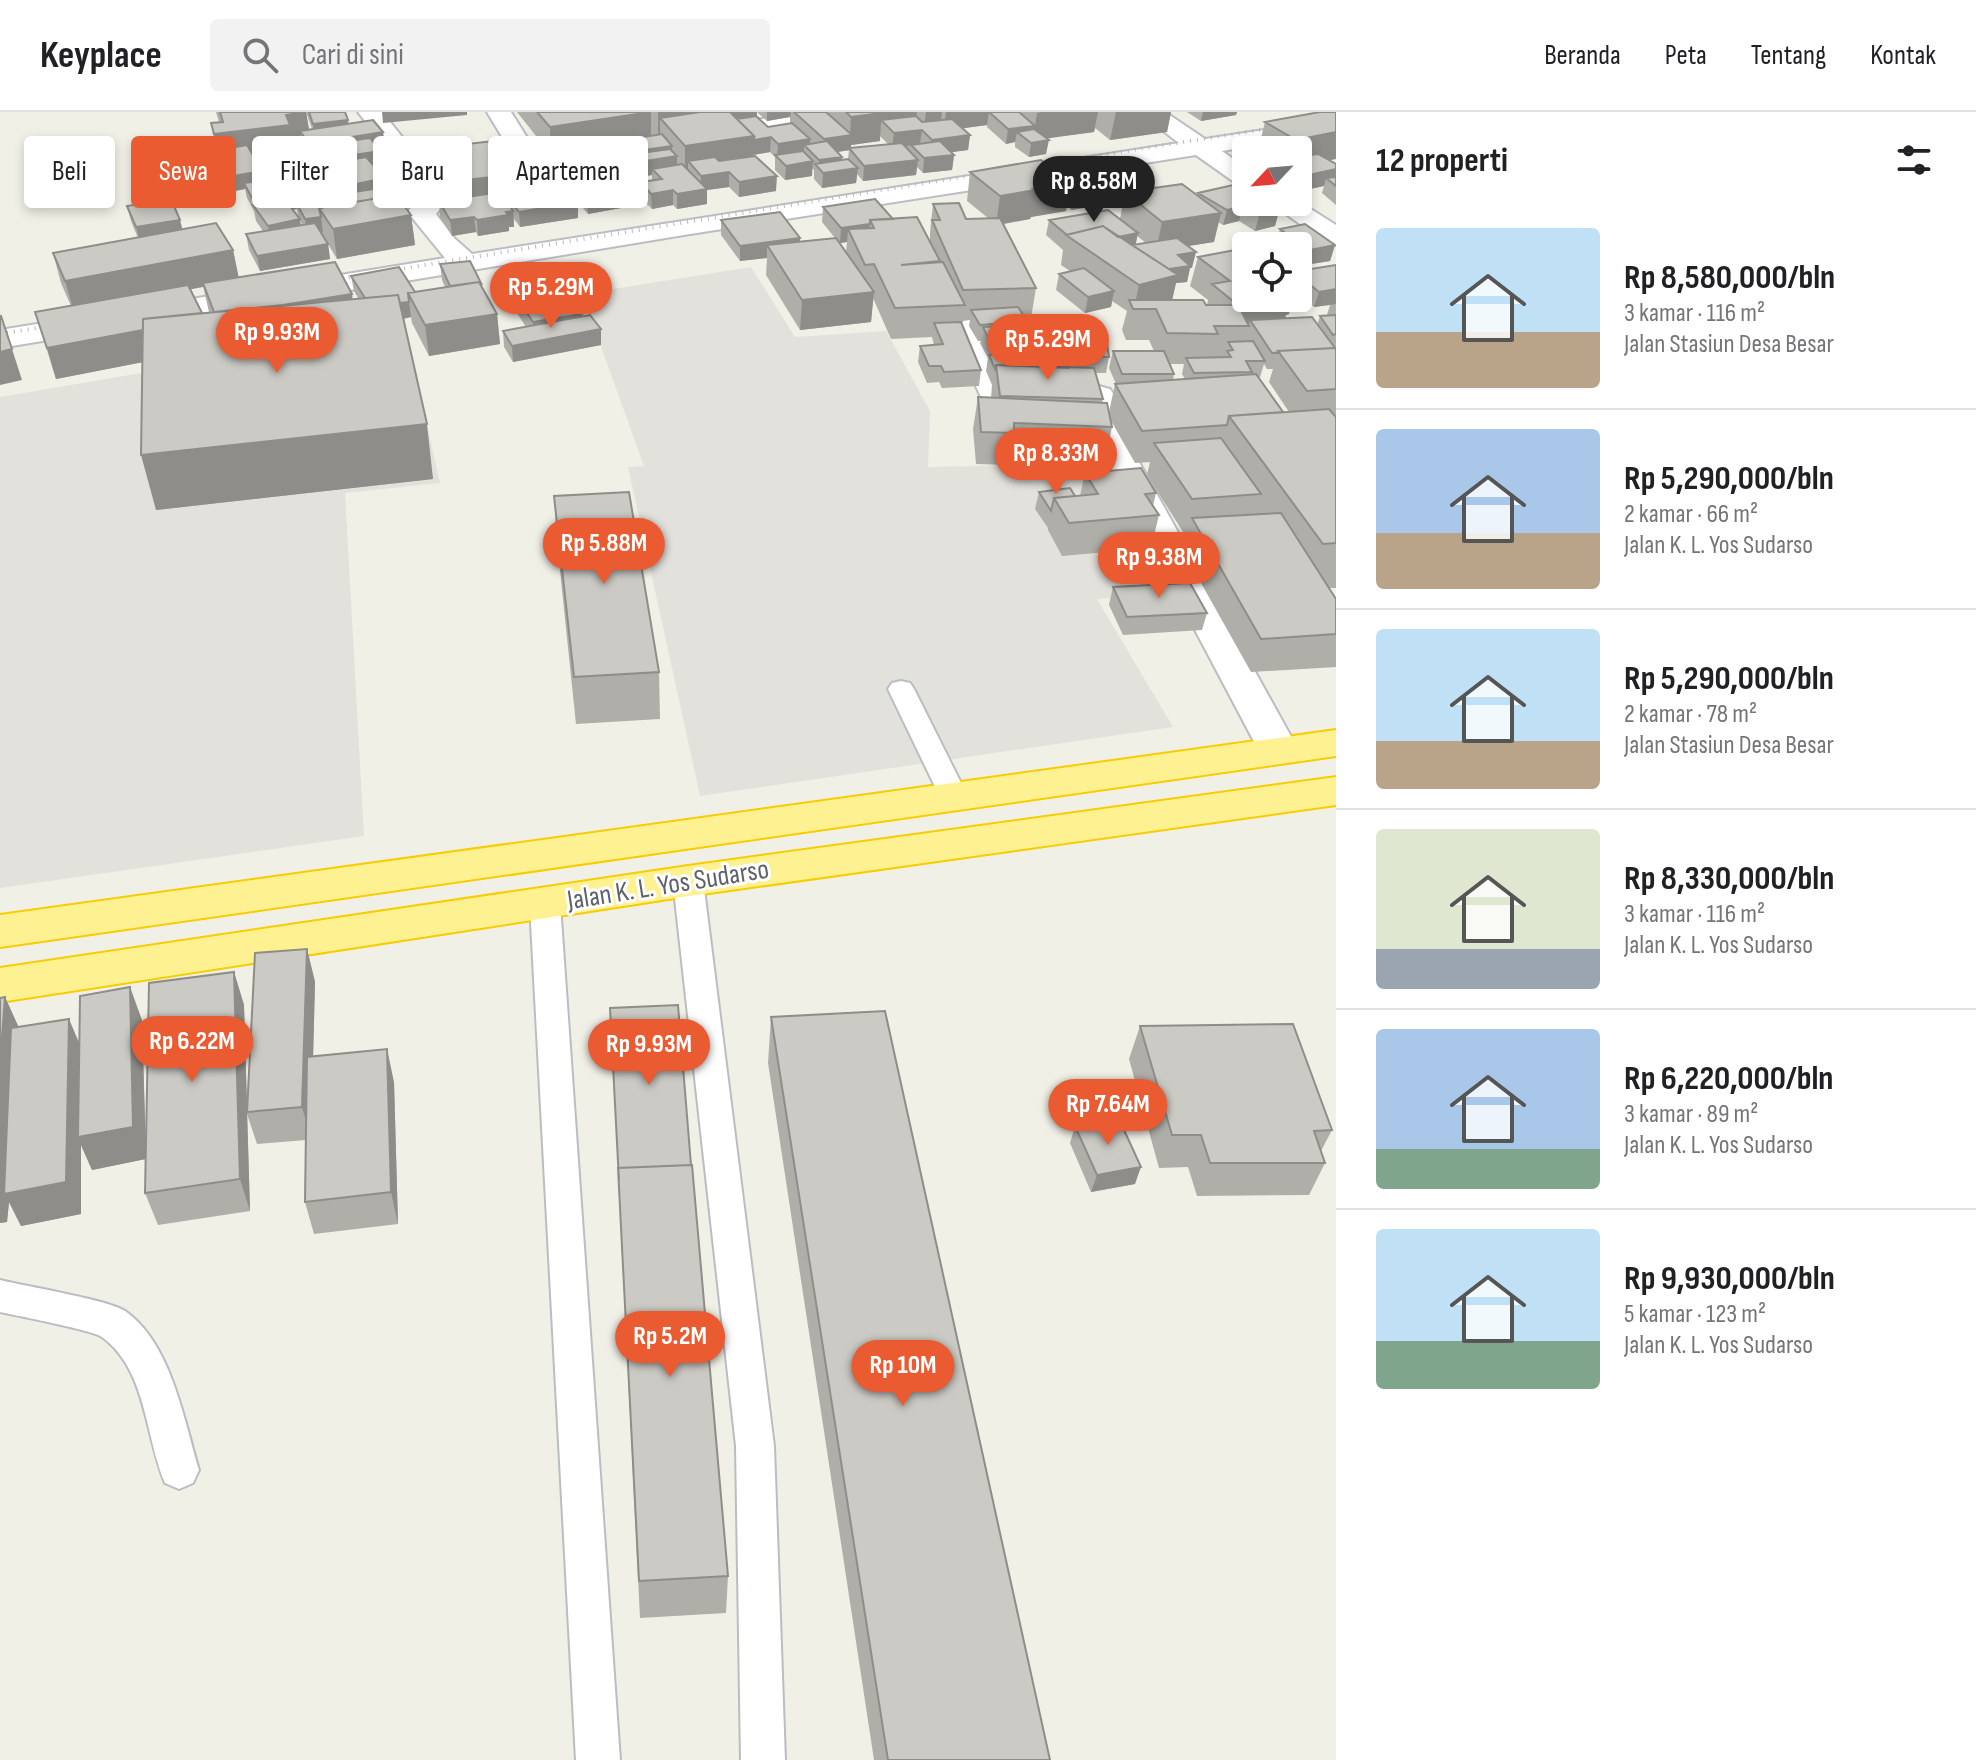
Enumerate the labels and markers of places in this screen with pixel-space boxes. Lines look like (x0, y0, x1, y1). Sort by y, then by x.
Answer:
pin: Rp 8.58M (1011, 156, 1177, 224)
pin: Rp 5.29M (468, 262, 634, 330)
pin: Rp 9.93M (194, 307, 360, 375)
pin: Rp 5.29M (965, 314, 1131, 382)
pin: Rp 8.33M (973, 428, 1139, 496)
pin: Rp 5.88M (521, 518, 687, 586)
pin: Rp 9.38M (1076, 532, 1242, 600)
pin: Rp 6.22M (109, 1016, 275, 1084)
pin: Rp 9.93M (566, 1019, 732, 1087)
pin: Rp 7.64M (1025, 1079, 1191, 1147)
pin: Rp 5.2M (596, 1311, 744, 1379)
pin: Rp 10M (838, 1340, 968, 1408)

